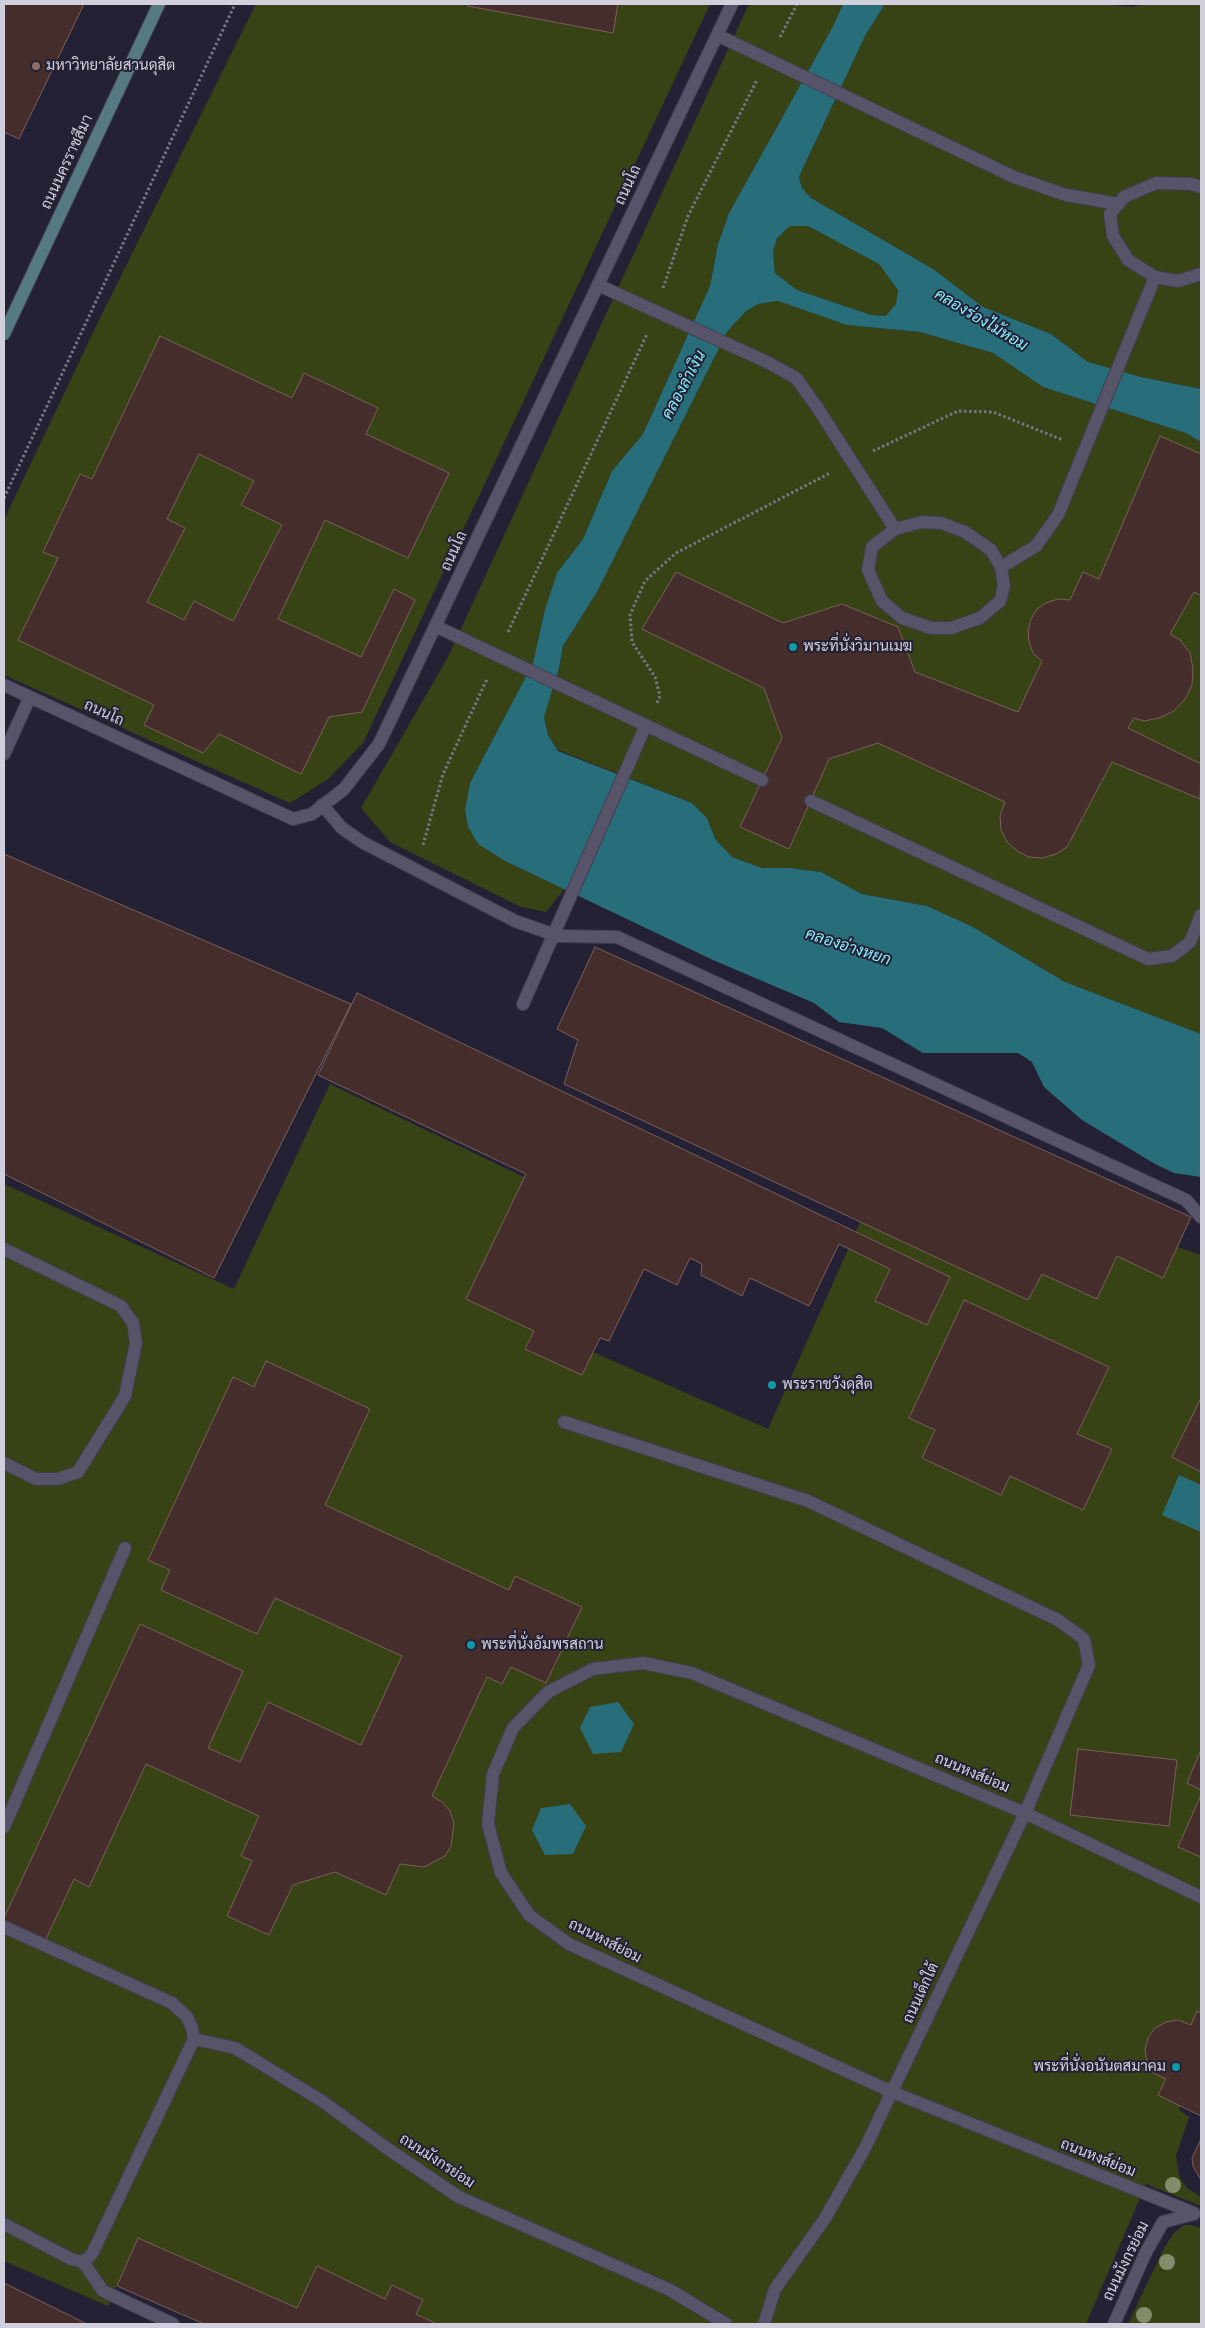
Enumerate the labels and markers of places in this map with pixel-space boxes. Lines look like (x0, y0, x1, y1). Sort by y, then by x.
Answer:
place label: มหาวิทยาลัยสวนดุสิต (46, 57, 175, 75)
marker: มหาวิทยาลัยสวนดุสิต (30, 60, 42, 72)
place label: พระที่นั่งวิมานเมฆ (803, 638, 912, 656)
marker: พระที่นั่งวิมานเมฆ (787, 641, 799, 653)
place label: พระราชวังดุสิต (782, 1376, 873, 1394)
marker: พระราชวังดุสิต (766, 1379, 778, 1391)
place label: พระที่นั่งอัมพรสถาน (481, 1636, 604, 1654)
marker: พระที่นั่งอัมพรสถาน (465, 1639, 477, 1651)
place label: พระที่นั่งอนันตสมาคม (1033, 2058, 1166, 2076)
marker: พระที่นั่งอนันตสมาคม (1170, 2061, 1182, 2073)

